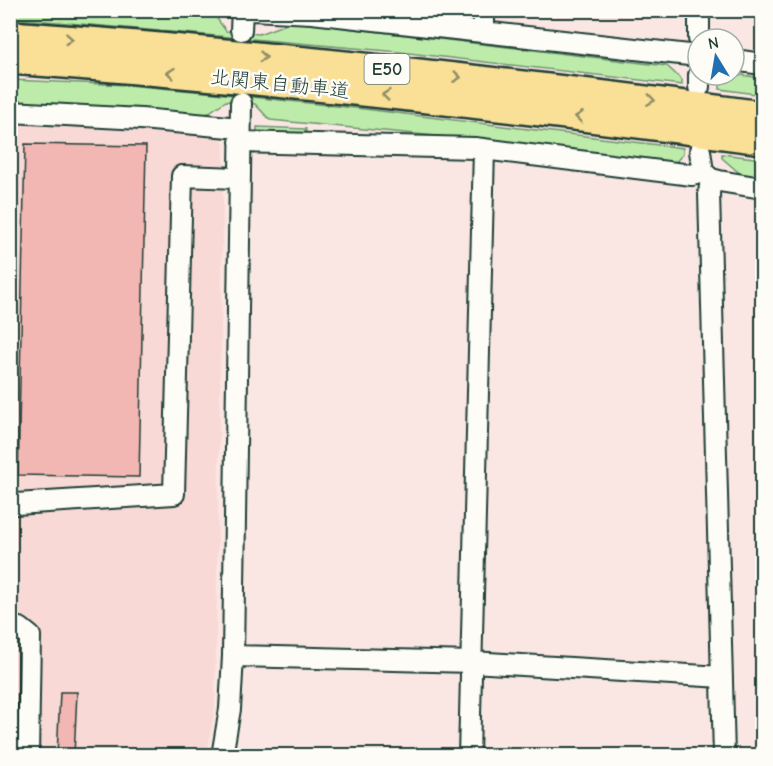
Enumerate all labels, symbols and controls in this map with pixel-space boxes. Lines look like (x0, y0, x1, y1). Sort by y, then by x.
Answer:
north arrow (686, 27, 746, 87)
one-way arrow (64, 32, 73, 45)
text: N (706, 33, 720, 53)
one-way arrow (259, 50, 268, 63)
road number: E50 (364, 54, 410, 84)
street label: 北関東自動車道 (209, 65, 351, 103)
one-way arrow (166, 67, 175, 80)
one-way arrow (452, 71, 461, 83)
one-way arrow (381, 89, 390, 102)
one-way arrow (646, 93, 655, 106)
one-way arrow (575, 111, 584, 124)

